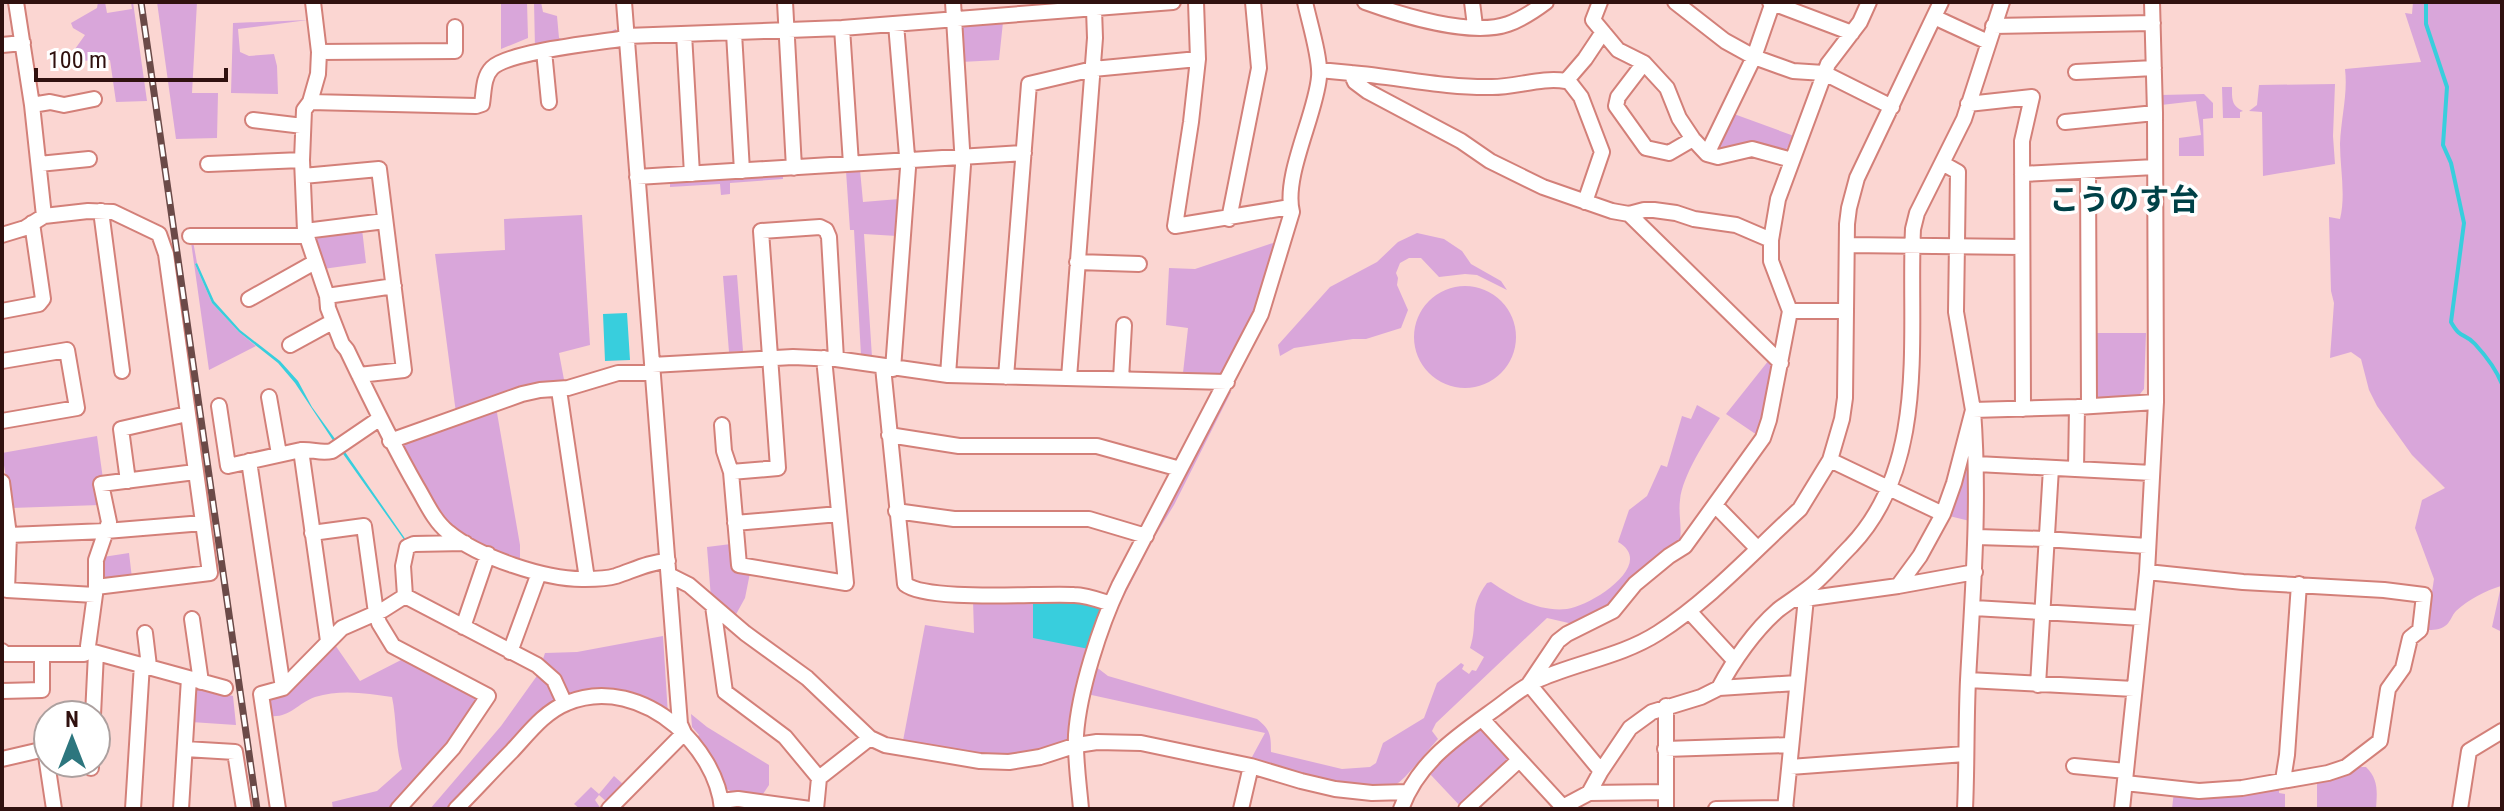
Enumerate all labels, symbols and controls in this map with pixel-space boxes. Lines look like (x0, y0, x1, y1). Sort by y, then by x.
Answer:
scale bar (36, 32, 226, 82)
text: 100 m (48, 46, 107, 74)
district label: こうのす台 (2049, 182, 2199, 217)
north arrow (32, 699, 112, 779)
text: N (65, 707, 79, 732)

